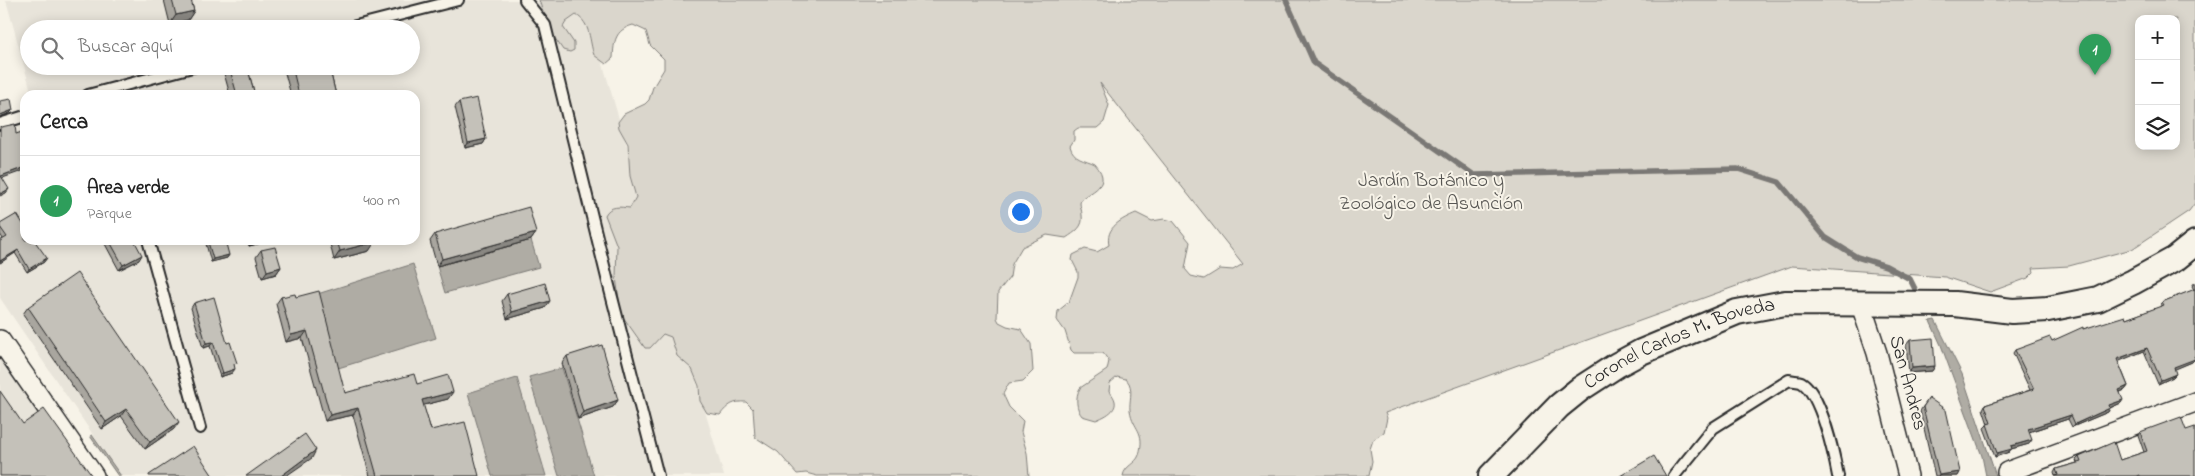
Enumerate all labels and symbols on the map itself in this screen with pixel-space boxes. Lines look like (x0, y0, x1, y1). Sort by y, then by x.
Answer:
pin: 1 (2079, 34, 2111, 75)
park label: Jardín Botánico y Zoológico de Asunción (1339, 167, 1523, 220)
your location (1008, 199, 1034, 225)
street label: Coronel Carlos M. Boveda (1578, 291, 1777, 397)
street label: San Andres (1880, 332, 1934, 434)

